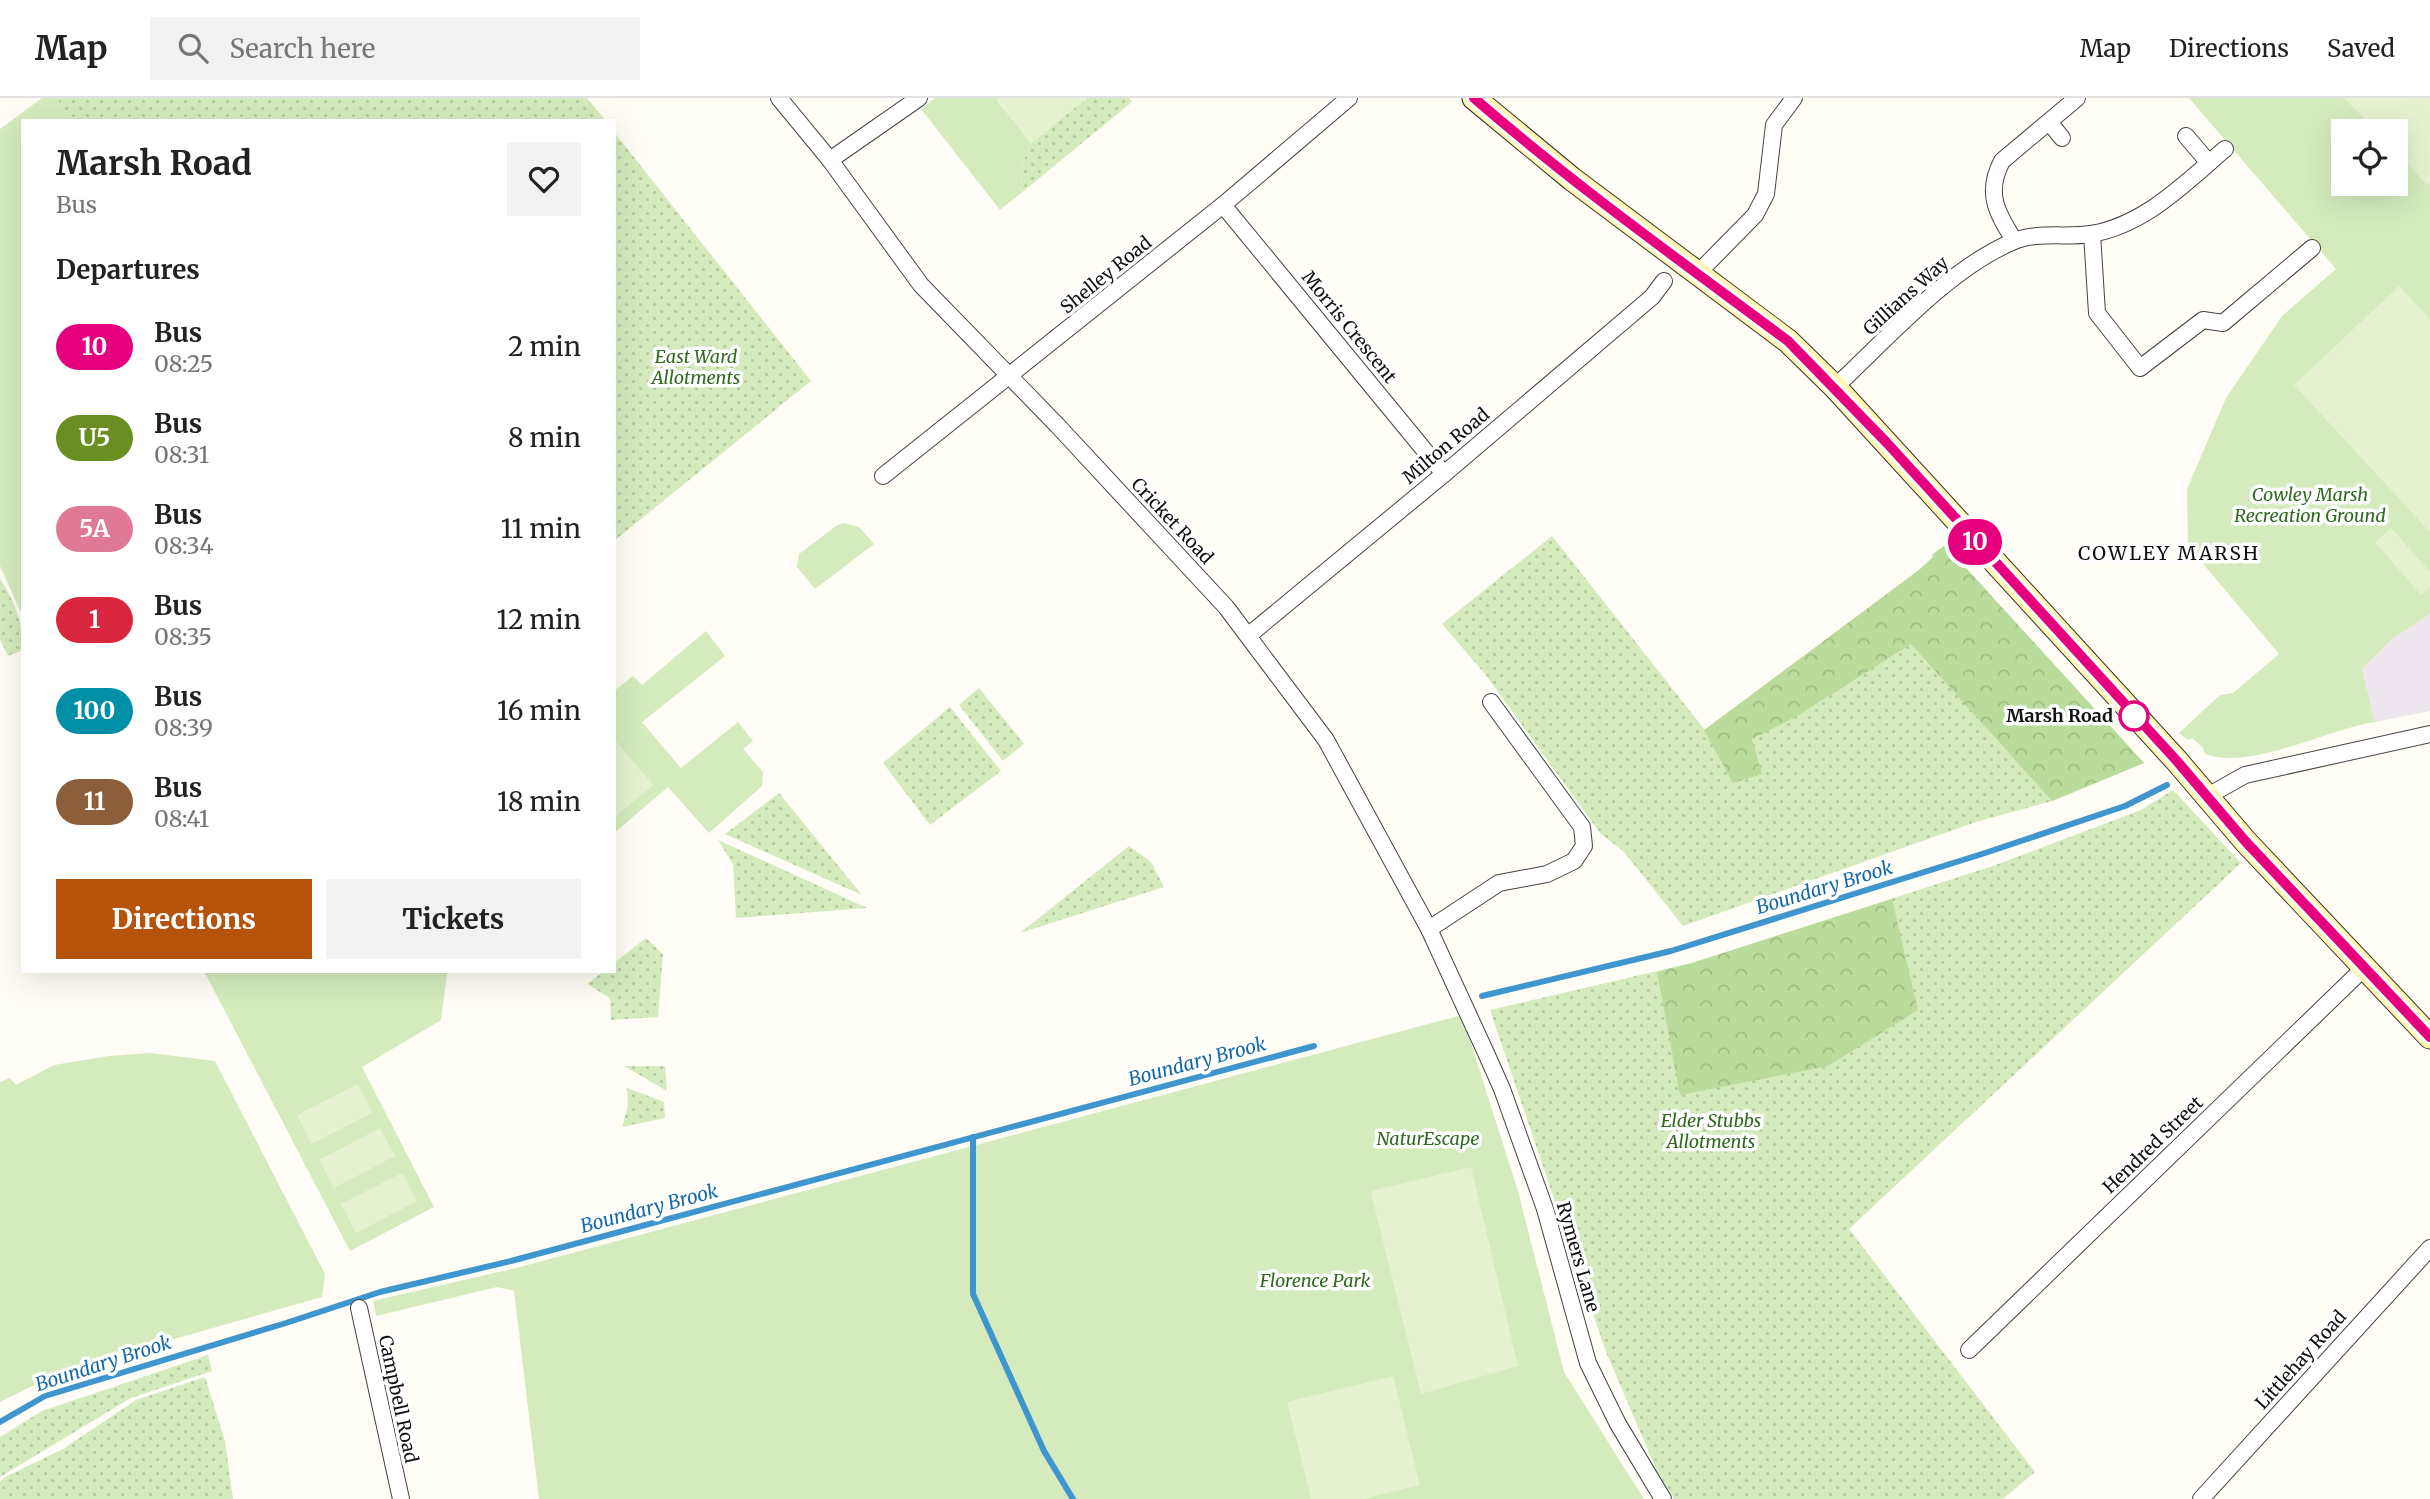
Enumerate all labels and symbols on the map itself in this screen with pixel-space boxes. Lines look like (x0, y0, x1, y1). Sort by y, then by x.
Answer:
street label: Shelley Road (1055, 231, 1156, 318)
street label: Gillians Way (1858, 251, 1954, 340)
street label: Morris Crescent (1297, 266, 1402, 388)
park label: East Ward Allotments (650, 345, 740, 389)
street label: Milton Road (1398, 403, 1494, 488)
street label: Cricket Road (1127, 473, 1218, 569)
park label: Cowley Marsh Recreation Ground (2234, 483, 2386, 527)
line badge: 10 (1944, 519, 2007, 565)
district label: COWLEY MARSH (2078, 541, 2260, 565)
marker: Marsh Road (2119, 701, 2149, 731)
place label: Marsh Road (2006, 704, 2113, 727)
water label: Boundary Brook (1753, 855, 1896, 919)
water label: Boundary Brook (1126, 1031, 1269, 1091)
street label: Hendred Street (2098, 1091, 2207, 1198)
park label: Elder Stubbs Allotments (1661, 1109, 1761, 1153)
park label: NaturEscape (1376, 1127, 1480, 1150)
water label: Boundary Brook (578, 1178, 721, 1238)
street label: Rymers Lane (1552, 1199, 1605, 1315)
park label: Florence Park (1259, 1269, 1370, 1292)
street label: Littlehay Road (2250, 1305, 2351, 1414)
water label: Boundary Brook (32, 1330, 175, 1396)
street label: Campbell Road (374, 1333, 423, 1465)

